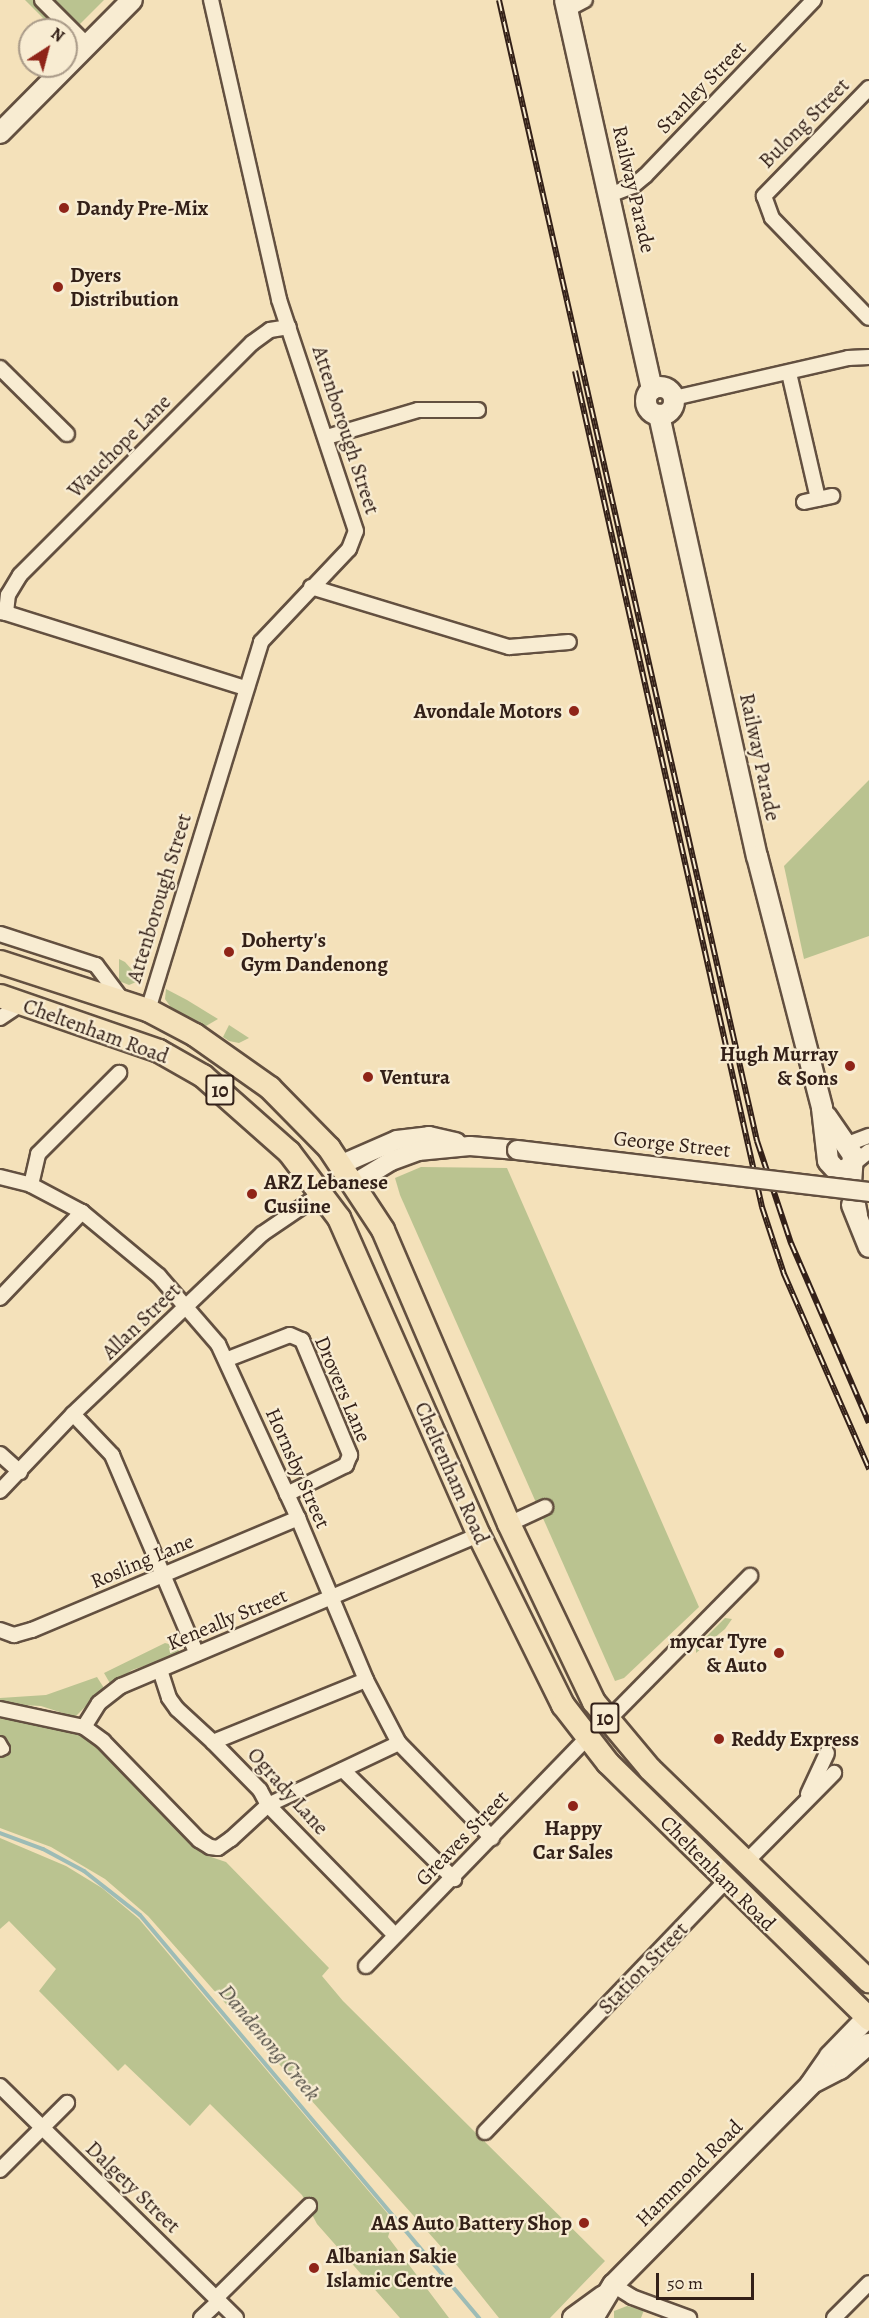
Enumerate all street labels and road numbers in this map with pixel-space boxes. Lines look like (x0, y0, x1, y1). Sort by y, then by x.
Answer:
street label: Stanley Street (651, 35, 751, 139)
street label: Bulong Street (754, 73, 854, 173)
street label: Railway Parade (607, 123, 661, 255)
street label: Attenborough Street (307, 343, 385, 517)
street label: Wauchope Lane (62, 389, 176, 503)
street label: Railway Parade (734, 691, 786, 823)
street label: Attenborough Street (121, 810, 197, 986)
street label: Cheltenham Road (20, 993, 172, 1069)
road number: 10 (205, 1073, 235, 1107)
street label: George Street (612, 1125, 732, 1163)
street label: Allan Street (97, 1277, 185, 1365)
street label: Drovers Lane (309, 1332, 377, 1446)
street label: Cheltenham Road (409, 1398, 495, 1548)
street label: Hornsby Street (260, 1404, 336, 1532)
street label: Rosling Lane (87, 1528, 197, 1594)
street label: Keneally Street (163, 1582, 291, 1656)
road number: 10 (590, 1701, 620, 1735)
street label: Ogrady Lane (242, 1742, 334, 1840)
street label: Greaves Street (410, 1785, 514, 1891)
street label: Cheltenham Road (655, 1810, 781, 1936)
street label: Station Street (593, 1917, 693, 2019)
street label: Hammond Road (630, 2114, 748, 2232)
street label: Dalgety Street (80, 2136, 186, 2238)

